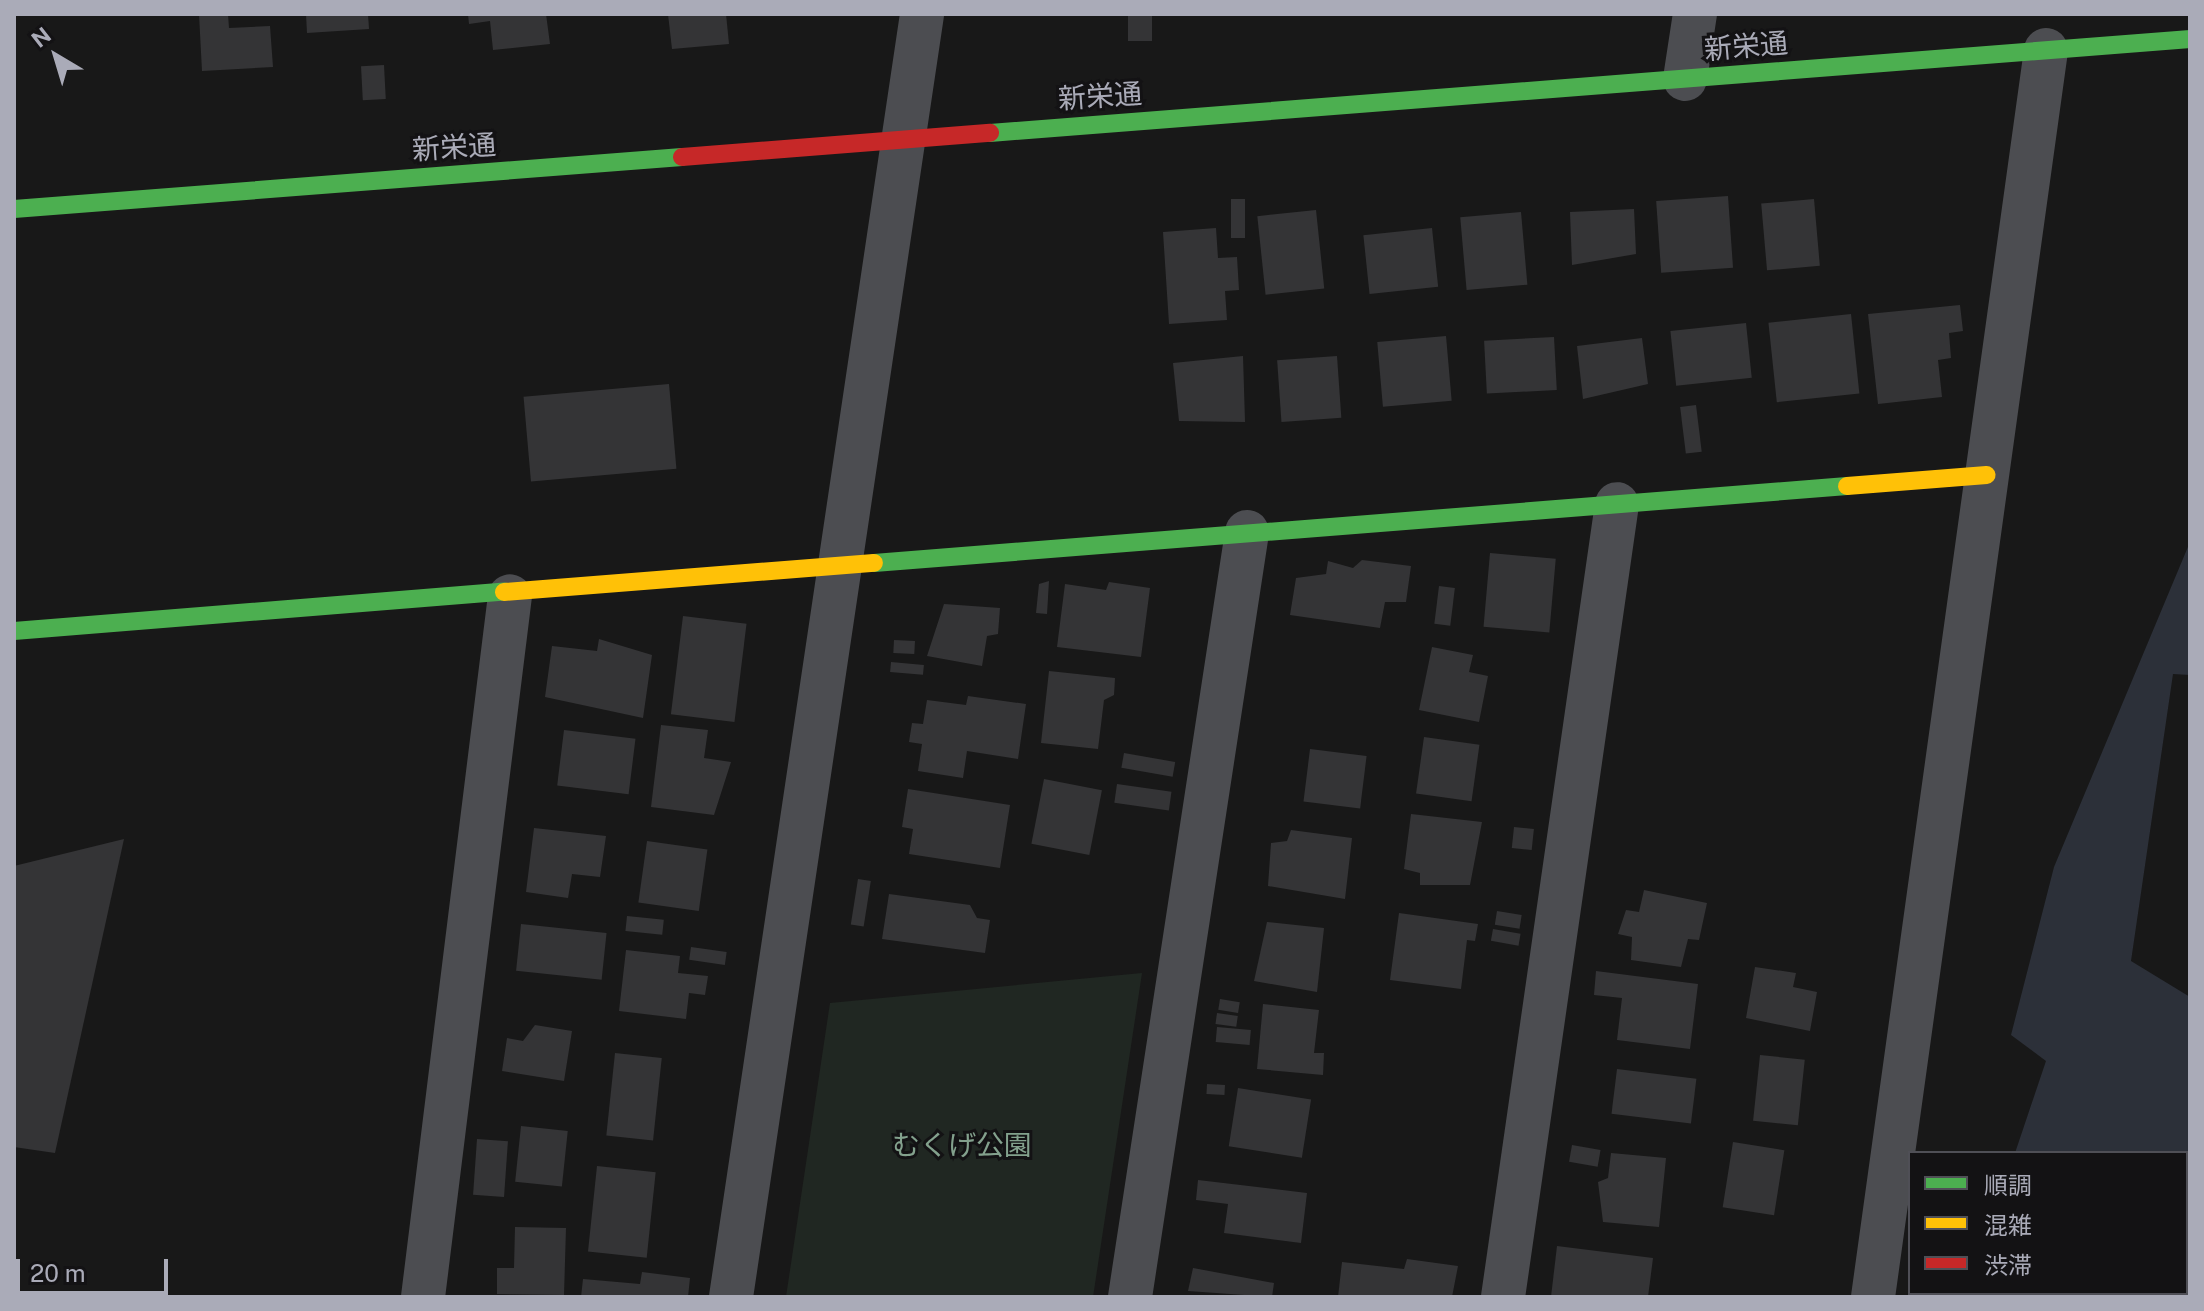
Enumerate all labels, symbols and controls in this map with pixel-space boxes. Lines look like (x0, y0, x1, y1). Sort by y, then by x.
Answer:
north arrow (16, 16, 96, 96)
text: N (26, 22, 56, 53)
street label: 新栄通 (1703, 26, 1789, 66)
street label: 新栄通 (1057, 76, 1143, 116)
street label: 新栄通 (411, 127, 497, 167)
park label: むくげ公園 (892, 1128, 1032, 1162)
legend (1908, 1151, 2188, 1295)
text: 順調 (1984, 1171, 2032, 1199)
text: 混雑 (1984, 1211, 2032, 1239)
scale bar (20, 1243, 172, 1293)
text: 渋滞 (1984, 1251, 2032, 1279)
text: 20 m (30, 1259, 86, 1287)

